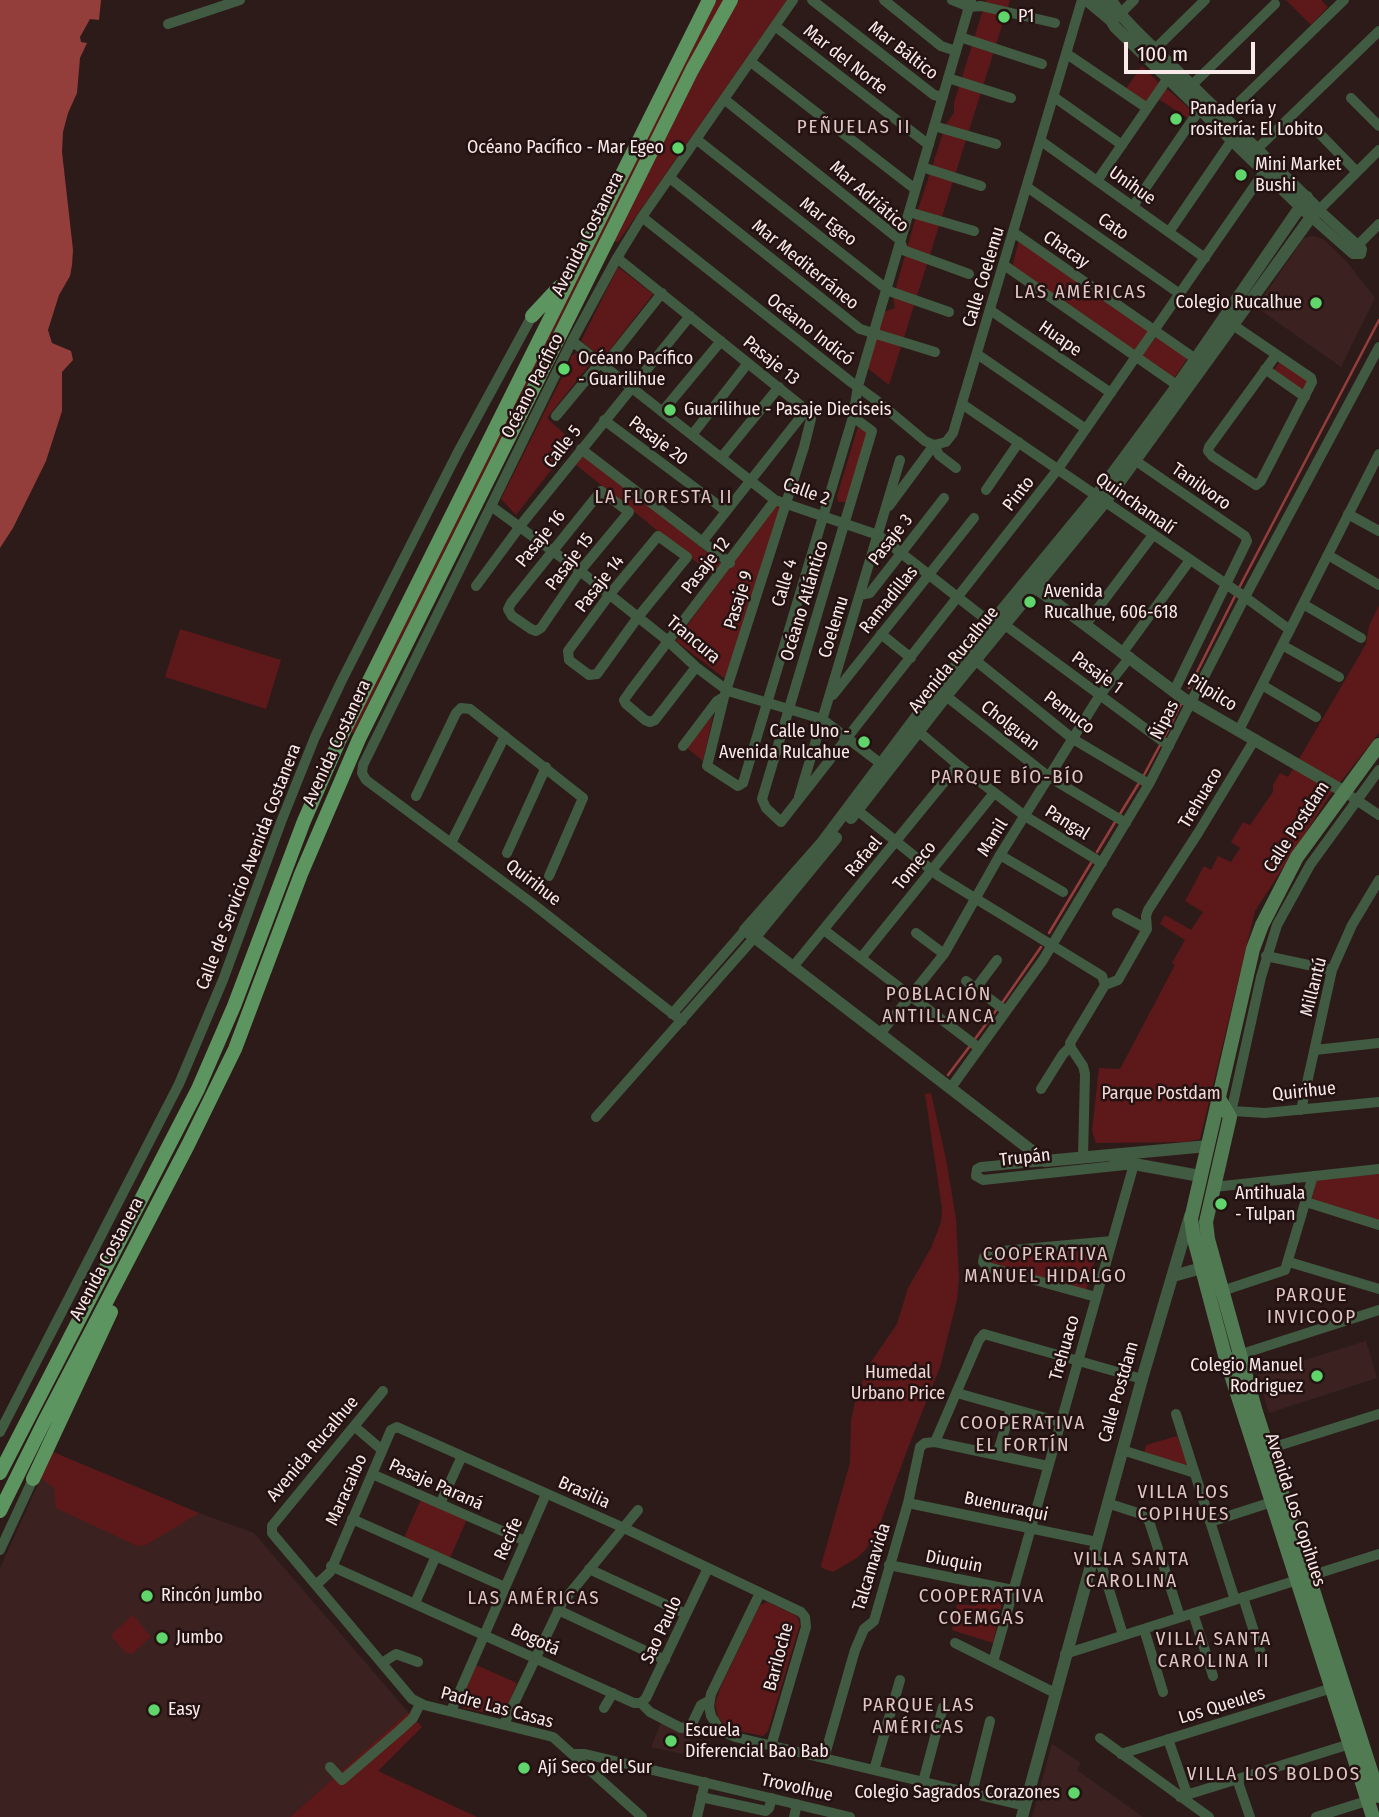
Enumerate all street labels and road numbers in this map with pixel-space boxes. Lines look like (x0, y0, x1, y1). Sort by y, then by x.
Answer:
street label: Mar Báltico (864, 17, 942, 85)
street label: Mar del Norte (799, 20, 891, 100)
street label: Mar Adriático (825, 157, 913, 237)
street label: Unihue (1104, 162, 1160, 210)
street label: Avenida Costanera (547, 168, 629, 300)
street label: Mar Egeo (795, 193, 861, 251)
street label: Cato (1093, 209, 1133, 245)
street label: Mar Mediterráneo (747, 215, 863, 315)
street label: Calle Coelemu (958, 224, 1010, 330)
street label: Chacay (1039, 226, 1093, 274)
street label: Océano Indicó (762, 289, 858, 371)
street label: Huape (1034, 316, 1086, 362)
street label: Océano Pacífico (497, 330, 569, 442)
street label: Pasaje 13 (738, 332, 804, 390)
street label: Pasaje 20 (624, 412, 692, 470)
street label: Calle 5 (540, 421, 586, 473)
street label: Tanilvoro (1167, 459, 1235, 515)
street label: Quinchamalí (1091, 469, 1179, 539)
street label: Pinto (999, 472, 1039, 516)
street label: Calle 2 (780, 474, 832, 510)
street label: Pasaje 16 (512, 506, 570, 572)
street label: Pasaje 3 (864, 510, 918, 570)
street label: Pasaje 15 (541, 529, 599, 595)
street label: Pasaje 12 (677, 533, 735, 599)
street label: Océano Atlántico (776, 538, 834, 664)
street label: Pasaje 14 (571, 551, 629, 617)
street label: Calle 4 (768, 557, 802, 609)
street label: Ramadillas (855, 562, 923, 638)
street label: Pasaje 9 (720, 568, 758, 632)
street label: Coelemu (814, 593, 854, 661)
street label: Avenida Rucalhue (904, 602, 1004, 718)
street label: Trancura (662, 611, 724, 669)
street label: Pasaje 1 (1067, 647, 1127, 699)
street label: Pilpilco (1183, 670, 1241, 716)
street label: Avenida Costanera (298, 677, 376, 809)
street label: Pemuco (1039, 687, 1099, 739)
street label: Cholguan (976, 696, 1044, 756)
street label: Ñipas (1146, 697, 1184, 743)
street label: Calle de Servicio Avenida Costanera (192, 741, 306, 993)
street label: Trehuaco (1174, 764, 1228, 832)
street label: Calle Postdam (1260, 777, 1334, 877)
street label: Pangal (1041, 801, 1093, 845)
street label: Manil (973, 815, 1013, 861)
street label: Rafael (841, 832, 887, 882)
street label: Tomeco (889, 837, 941, 895)
street label: Quirihue (501, 855, 565, 911)
street label: Millantú (1296, 955, 1332, 1019)
street label: Quirihue (1271, 1078, 1337, 1106)
street label: Trupán (998, 1145, 1052, 1171)
street label: Avenida Costanera (65, 1194, 149, 1324)
street label: Trehuaco (1045, 1313, 1085, 1383)
street label: Calle Postdam (1094, 1339, 1144, 1445)
street label: Avenida Rucalhue (263, 1392, 363, 1506)
street label: Avenida Los Copihues (1260, 1431, 1330, 1589)
street label: Maracaibo (322, 1451, 372, 1529)
street label: Pasaje Paraná (385, 1455, 487, 1515)
street label: Brasilia (555, 1472, 613, 1514)
street label: Buenuraqui (962, 1488, 1050, 1526)
street label: Recife (490, 1514, 528, 1564)
street label: Talcamavida (848, 1521, 896, 1613)
street label: Diuquin (924, 1546, 984, 1578)
street label: Sao Paulo (637, 1593, 687, 1667)
street label: Bogotá (507, 1619, 563, 1661)
street label: Bariloche (760, 1621, 798, 1693)
street label: Padre Las Casas (438, 1683, 556, 1733)
street label: Los Queules (1176, 1683, 1268, 1729)
street label: Trovolhue (759, 1769, 835, 1807)

